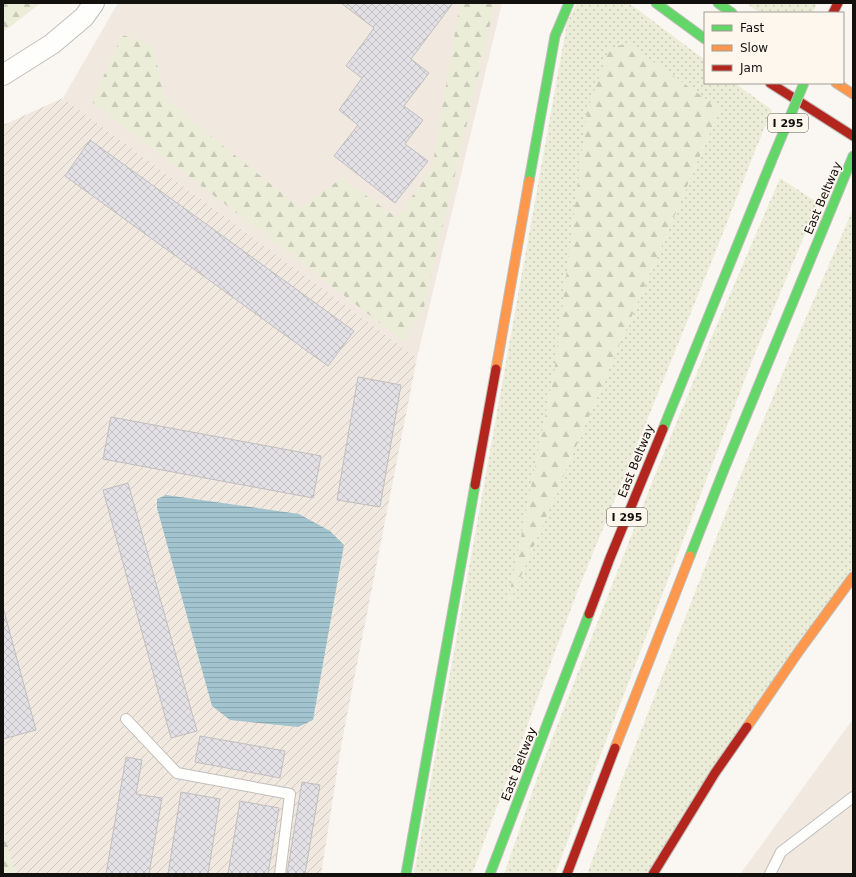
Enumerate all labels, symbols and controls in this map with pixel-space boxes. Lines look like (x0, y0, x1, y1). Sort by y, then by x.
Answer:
legend (704, 12, 844, 84)
text: Fast (740, 21, 764, 35)
text: Slow (740, 41, 768, 55)
text: Jam (739, 61, 763, 75)
road number: I 295 (768, 114, 808, 132)
street label: East Beltway (801, 160, 845, 236)
street label: East Beltway (615, 422, 657, 500)
road number: I 295 (607, 508, 647, 526)
street label: East Beltway (499, 725, 539, 803)

